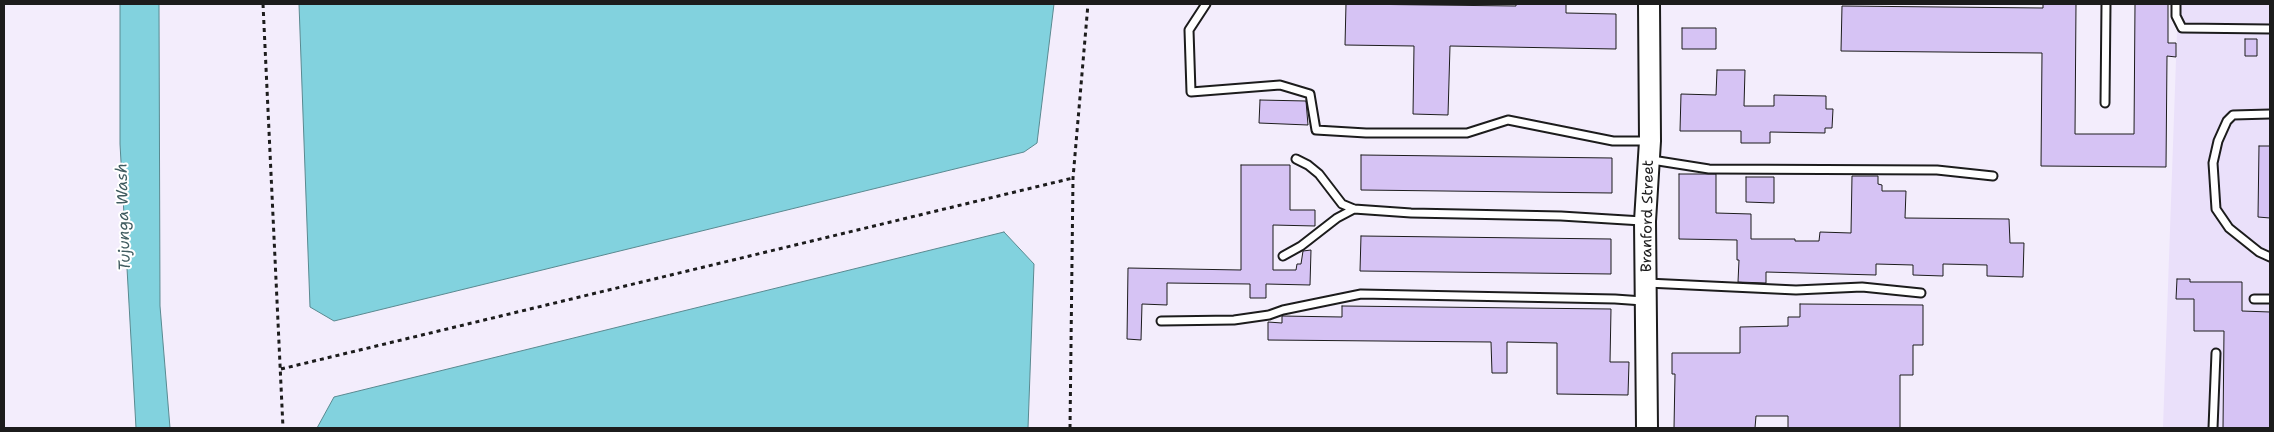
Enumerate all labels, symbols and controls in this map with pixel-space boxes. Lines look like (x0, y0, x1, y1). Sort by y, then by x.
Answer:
street label: Branford Street (1638, 160, 1658, 272)
water label: Tujunga Wash (113, 163, 135, 271)

